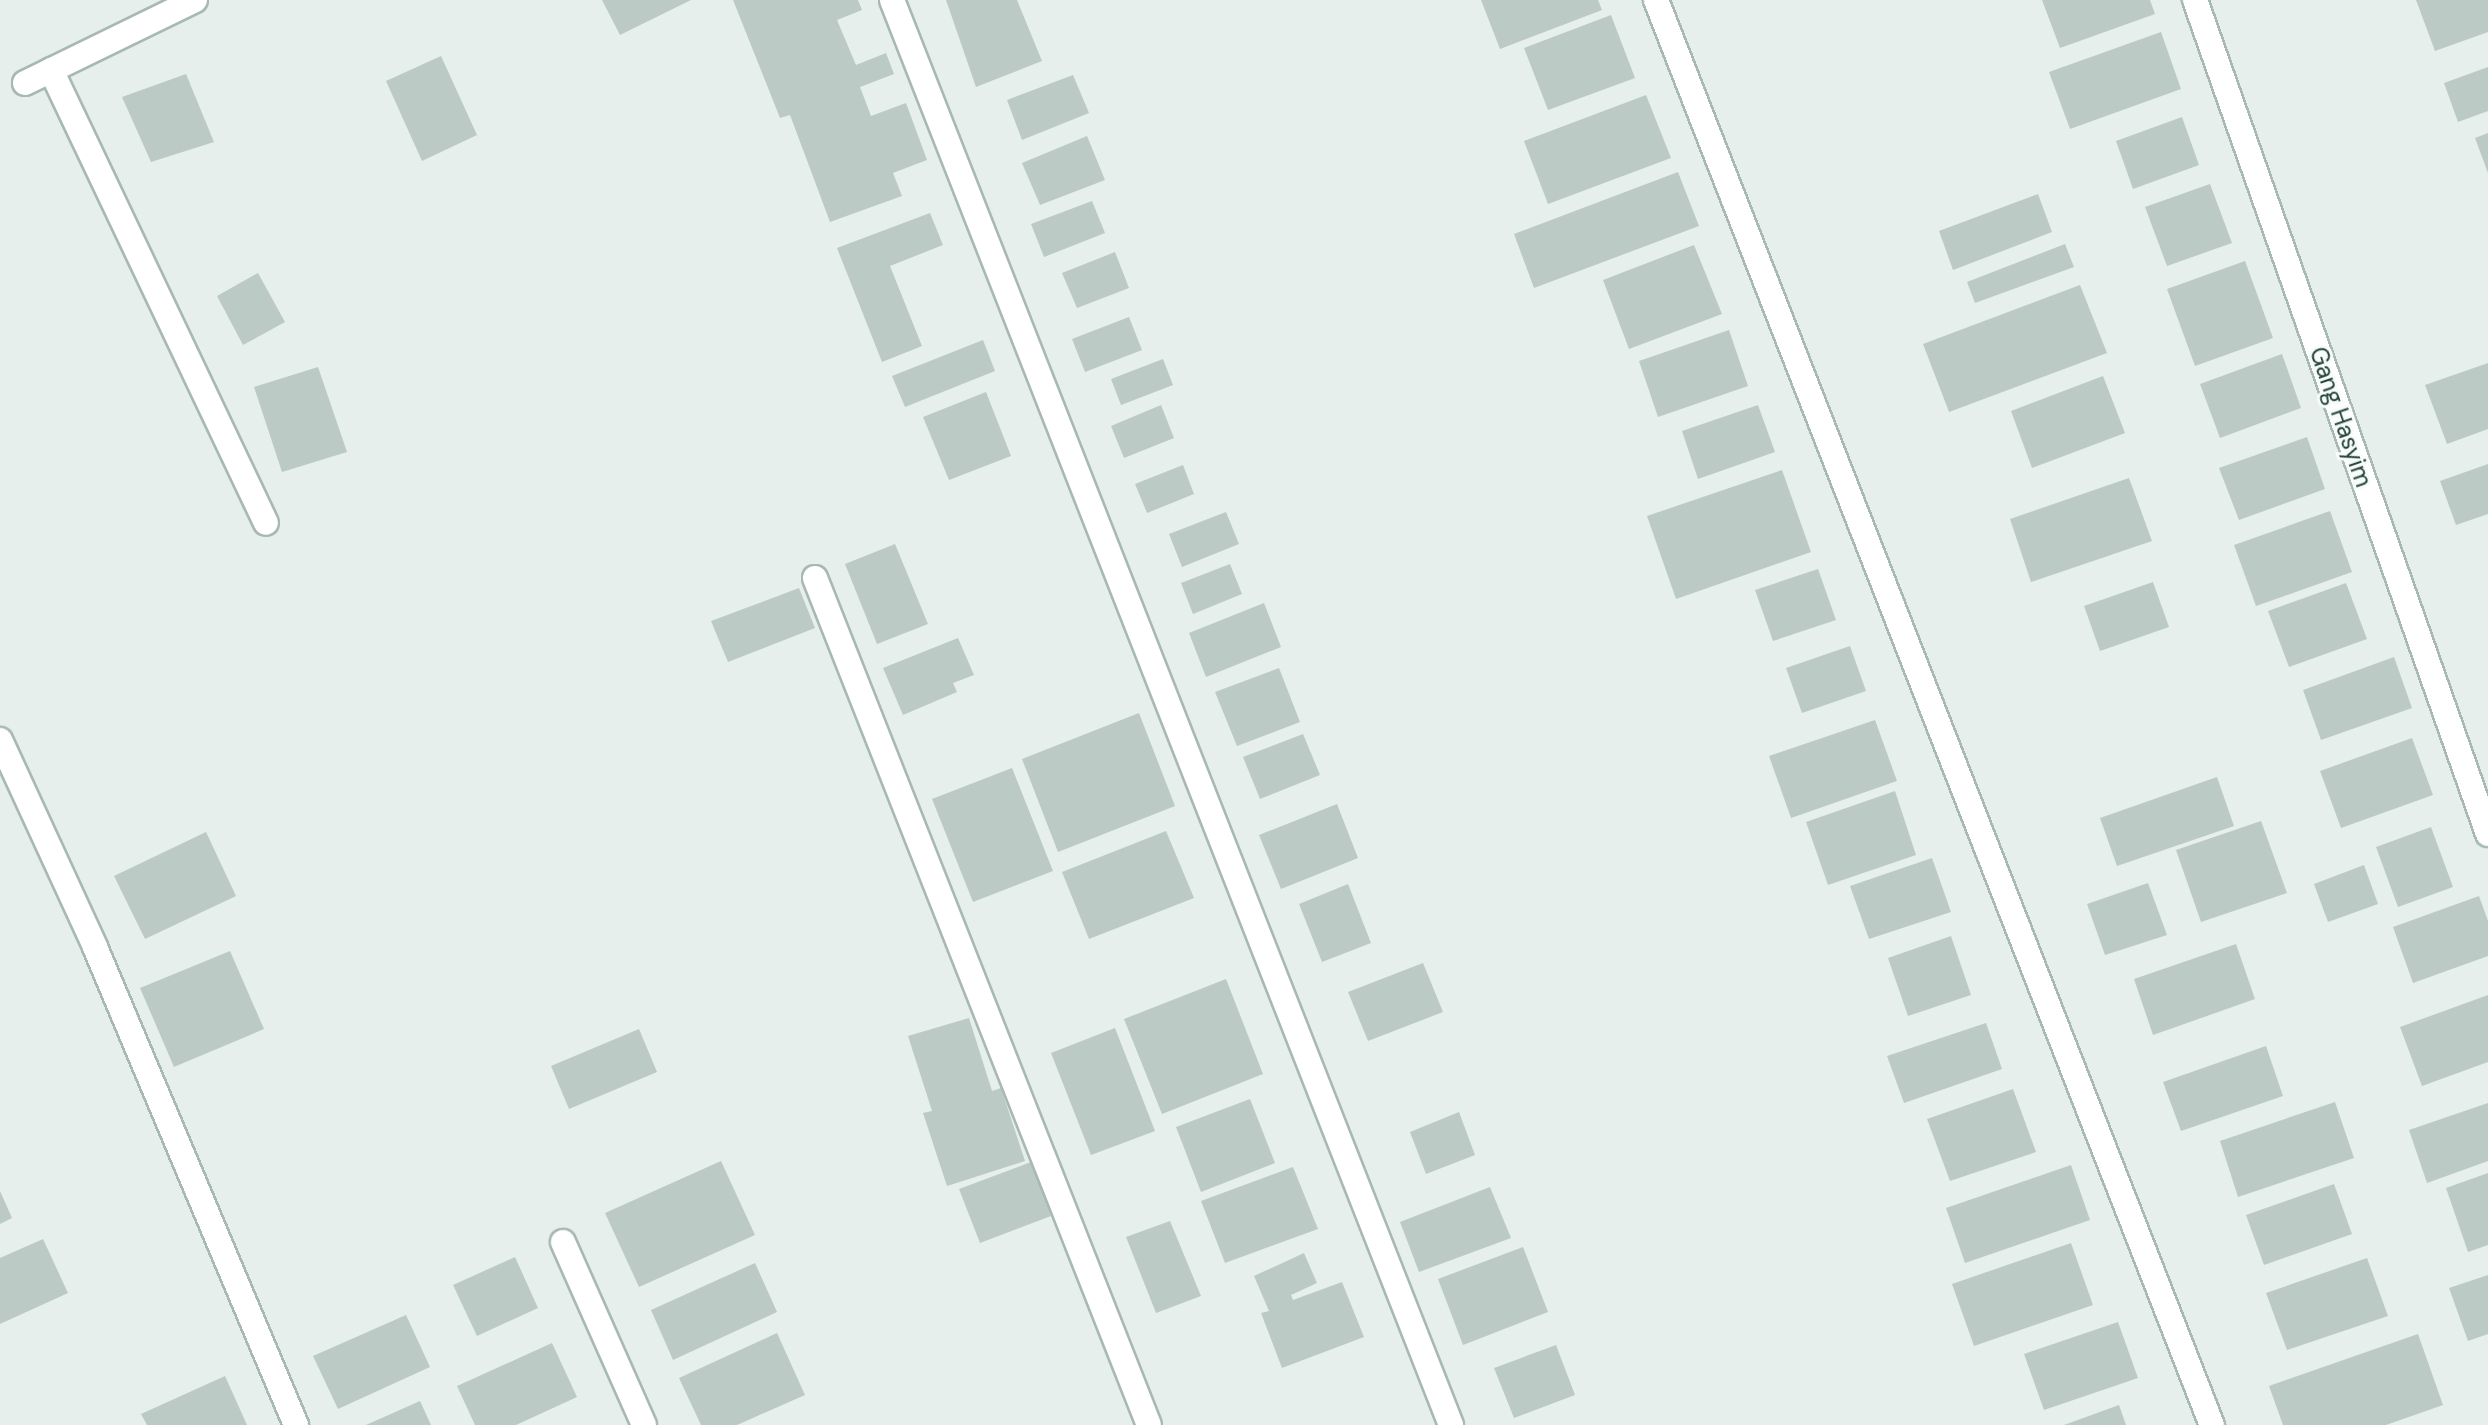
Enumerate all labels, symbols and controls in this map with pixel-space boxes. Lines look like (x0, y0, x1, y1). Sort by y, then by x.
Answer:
street label: Gang Hasyim (2304, 343, 2378, 491)

